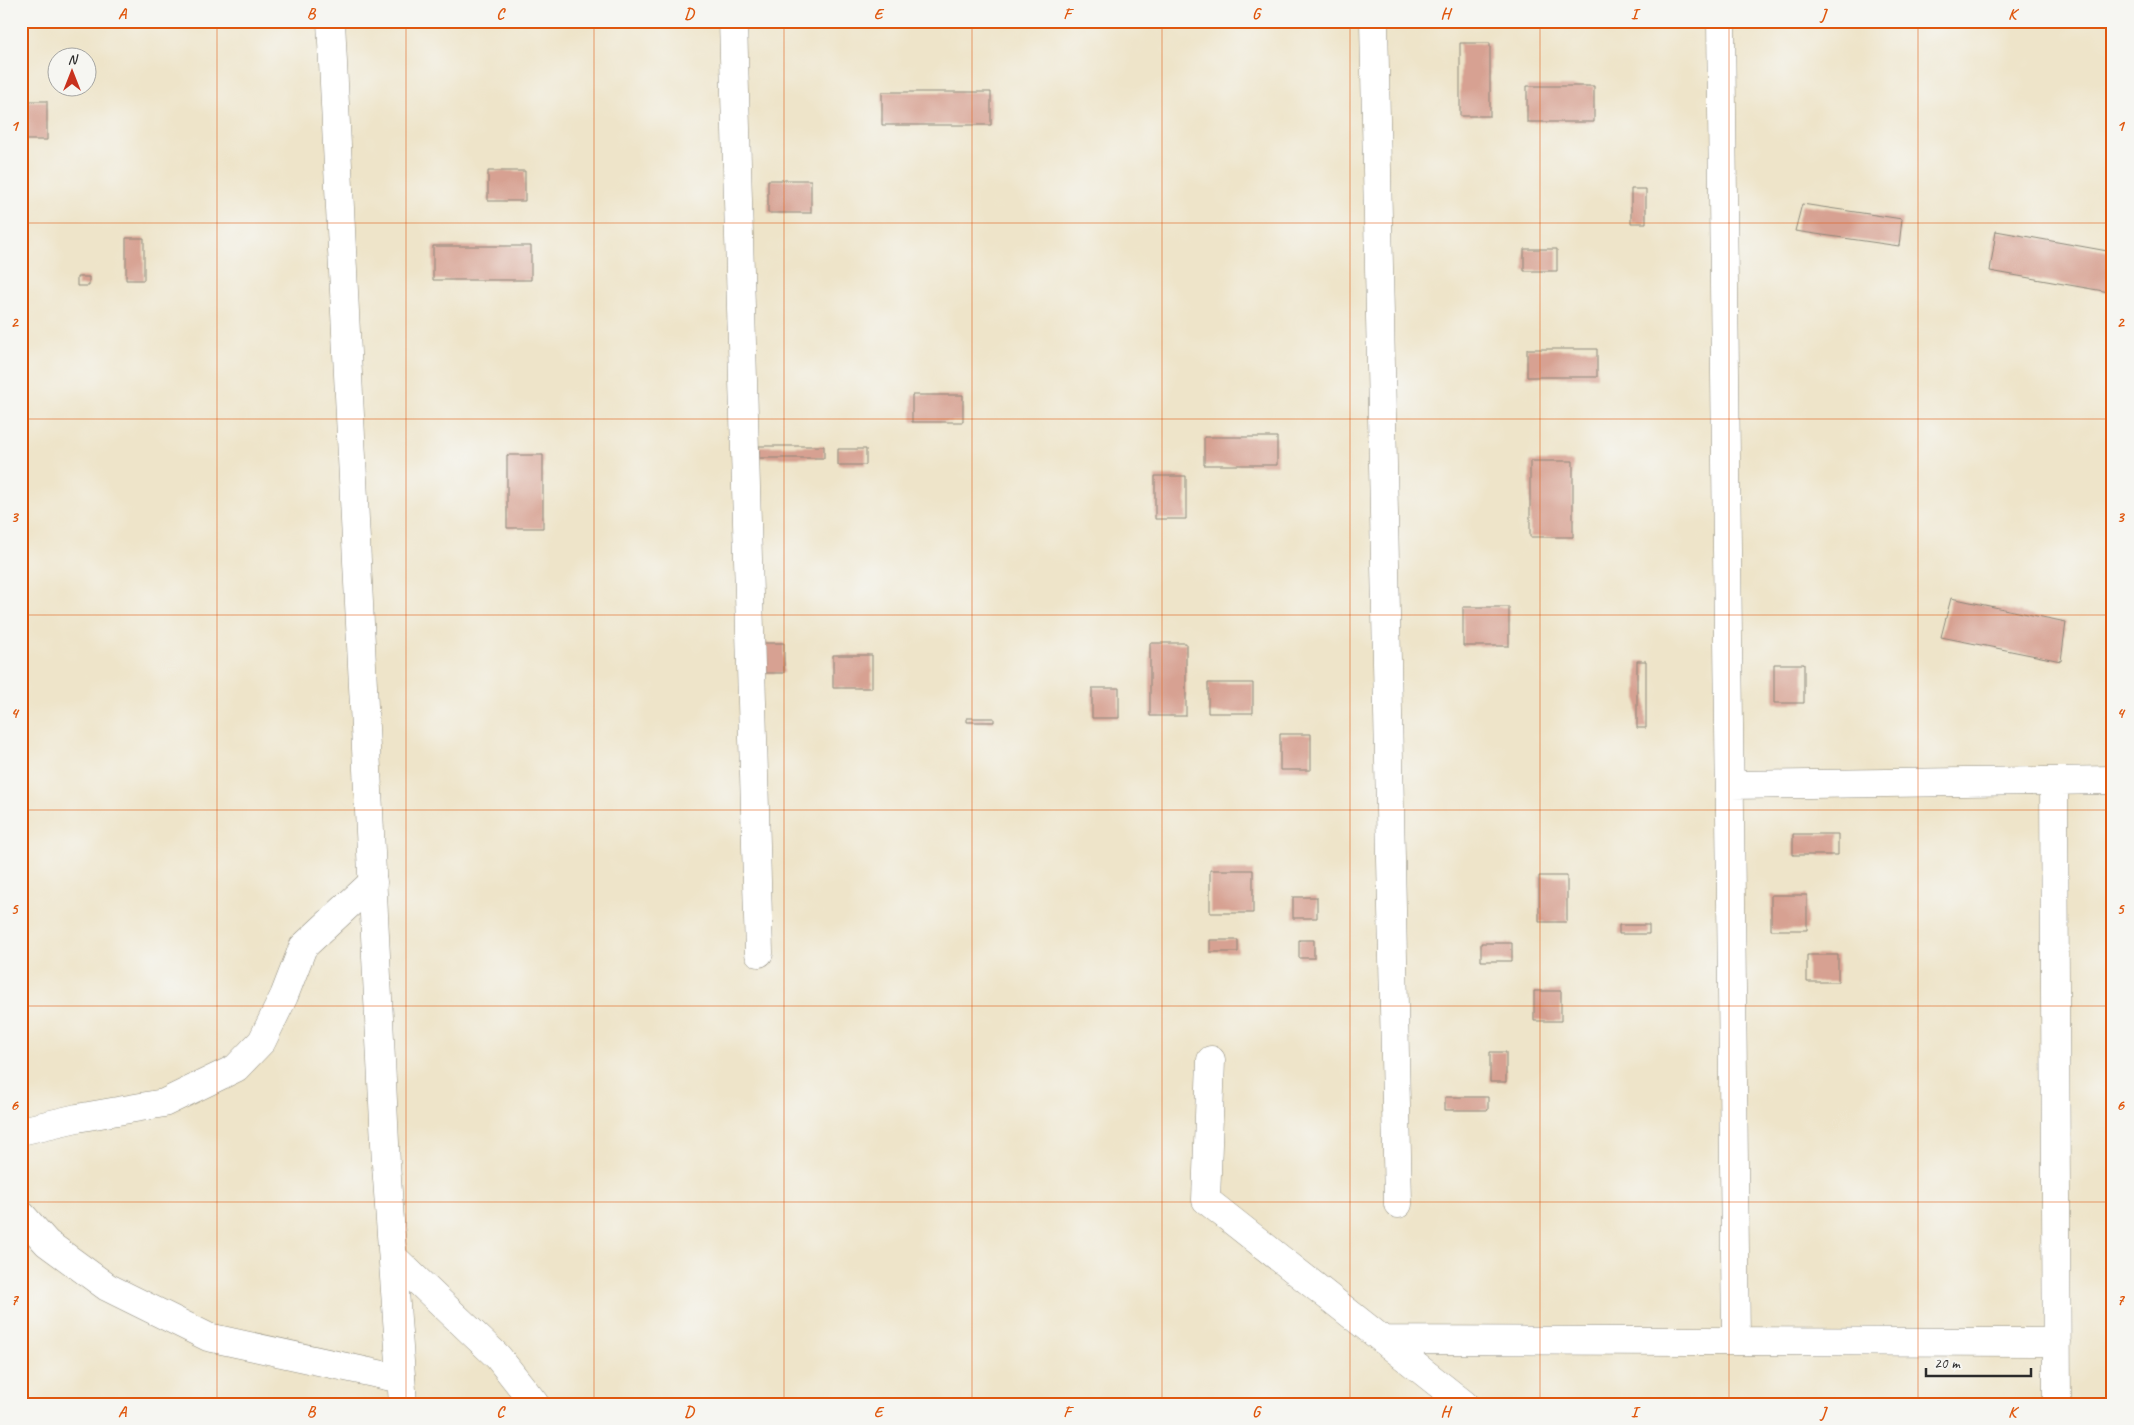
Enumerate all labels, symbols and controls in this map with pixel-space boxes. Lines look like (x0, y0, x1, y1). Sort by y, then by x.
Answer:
text: A (118, 4, 128, 24)
text: B (307, 4, 317, 24)
text: C (496, 4, 506, 24)
text: D (684, 4, 695, 24)
text: E (874, 4, 885, 24)
text: F (1063, 4, 1074, 24)
text: G (1252, 4, 1262, 24)
text: H (1440, 4, 1452, 24)
text: I (1631, 4, 1641, 24)
text: J (1819, 4, 1828, 24)
text: K (2008, 4, 2020, 24)
north arrow (48, 48, 98, 98)
text: N (68, 51, 79, 68)
text: 1 (10, 116, 19, 136)
text: 1 (2116, 116, 2125, 136)
text: 2 (10, 312, 19, 332)
text: 2 (2116, 312, 2125, 332)
text: 3 (10, 507, 19, 527)
text: 3 (2116, 507, 2125, 527)
text: 4 (10, 703, 19, 723)
text: 4 (2116, 703, 2125, 723)
text: 5 (11, 899, 20, 919)
text: 5 (2117, 899, 2126, 919)
text: 6 (10, 1095, 19, 1115)
text: 6 (2116, 1095, 2125, 1115)
text: 7 (10, 1290, 19, 1310)
text: 7 (2116, 1290, 2125, 1310)
scale bar (1926, 1345, 2032, 1377)
text: 20 m (1934, 1354, 1961, 1373)
text: A (118, 1402, 128, 1422)
text: B (307, 1402, 317, 1422)
text: C (496, 1402, 506, 1422)
text: D (684, 1402, 695, 1422)
text: E (874, 1402, 885, 1422)
text: F (1063, 1402, 1074, 1422)
text: G (1252, 1402, 1262, 1422)
text: H (1440, 1402, 1452, 1422)
text: I (1631, 1402, 1641, 1422)
text: J (1819, 1402, 1828, 1422)
text: K (2008, 1402, 2020, 1422)

